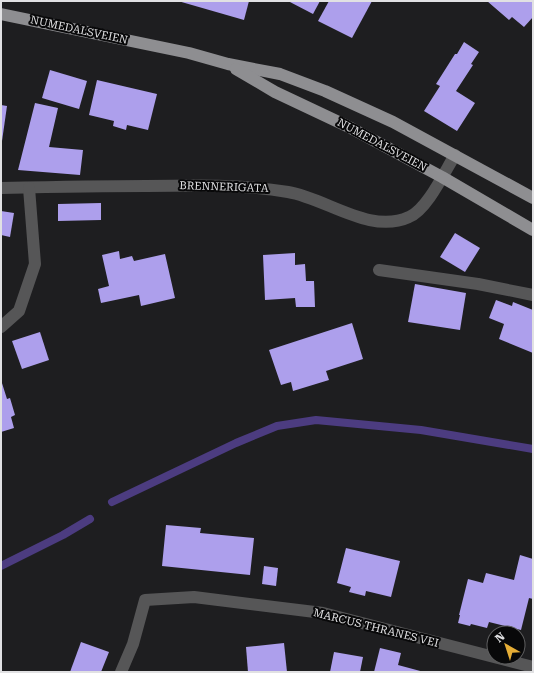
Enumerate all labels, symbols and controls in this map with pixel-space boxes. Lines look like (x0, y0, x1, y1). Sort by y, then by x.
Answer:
street label: NUMEDALSVEIEN (29, 13, 129, 47)
street label: NUMEDALSVEIEN (335, 116, 429, 174)
street label: BRENNERIGATA (179, 179, 269, 195)
street label: MARCUS THRANES VEI (312, 606, 440, 650)
north arrow (486, 625, 526, 665)
text: N (493, 630, 508, 645)

